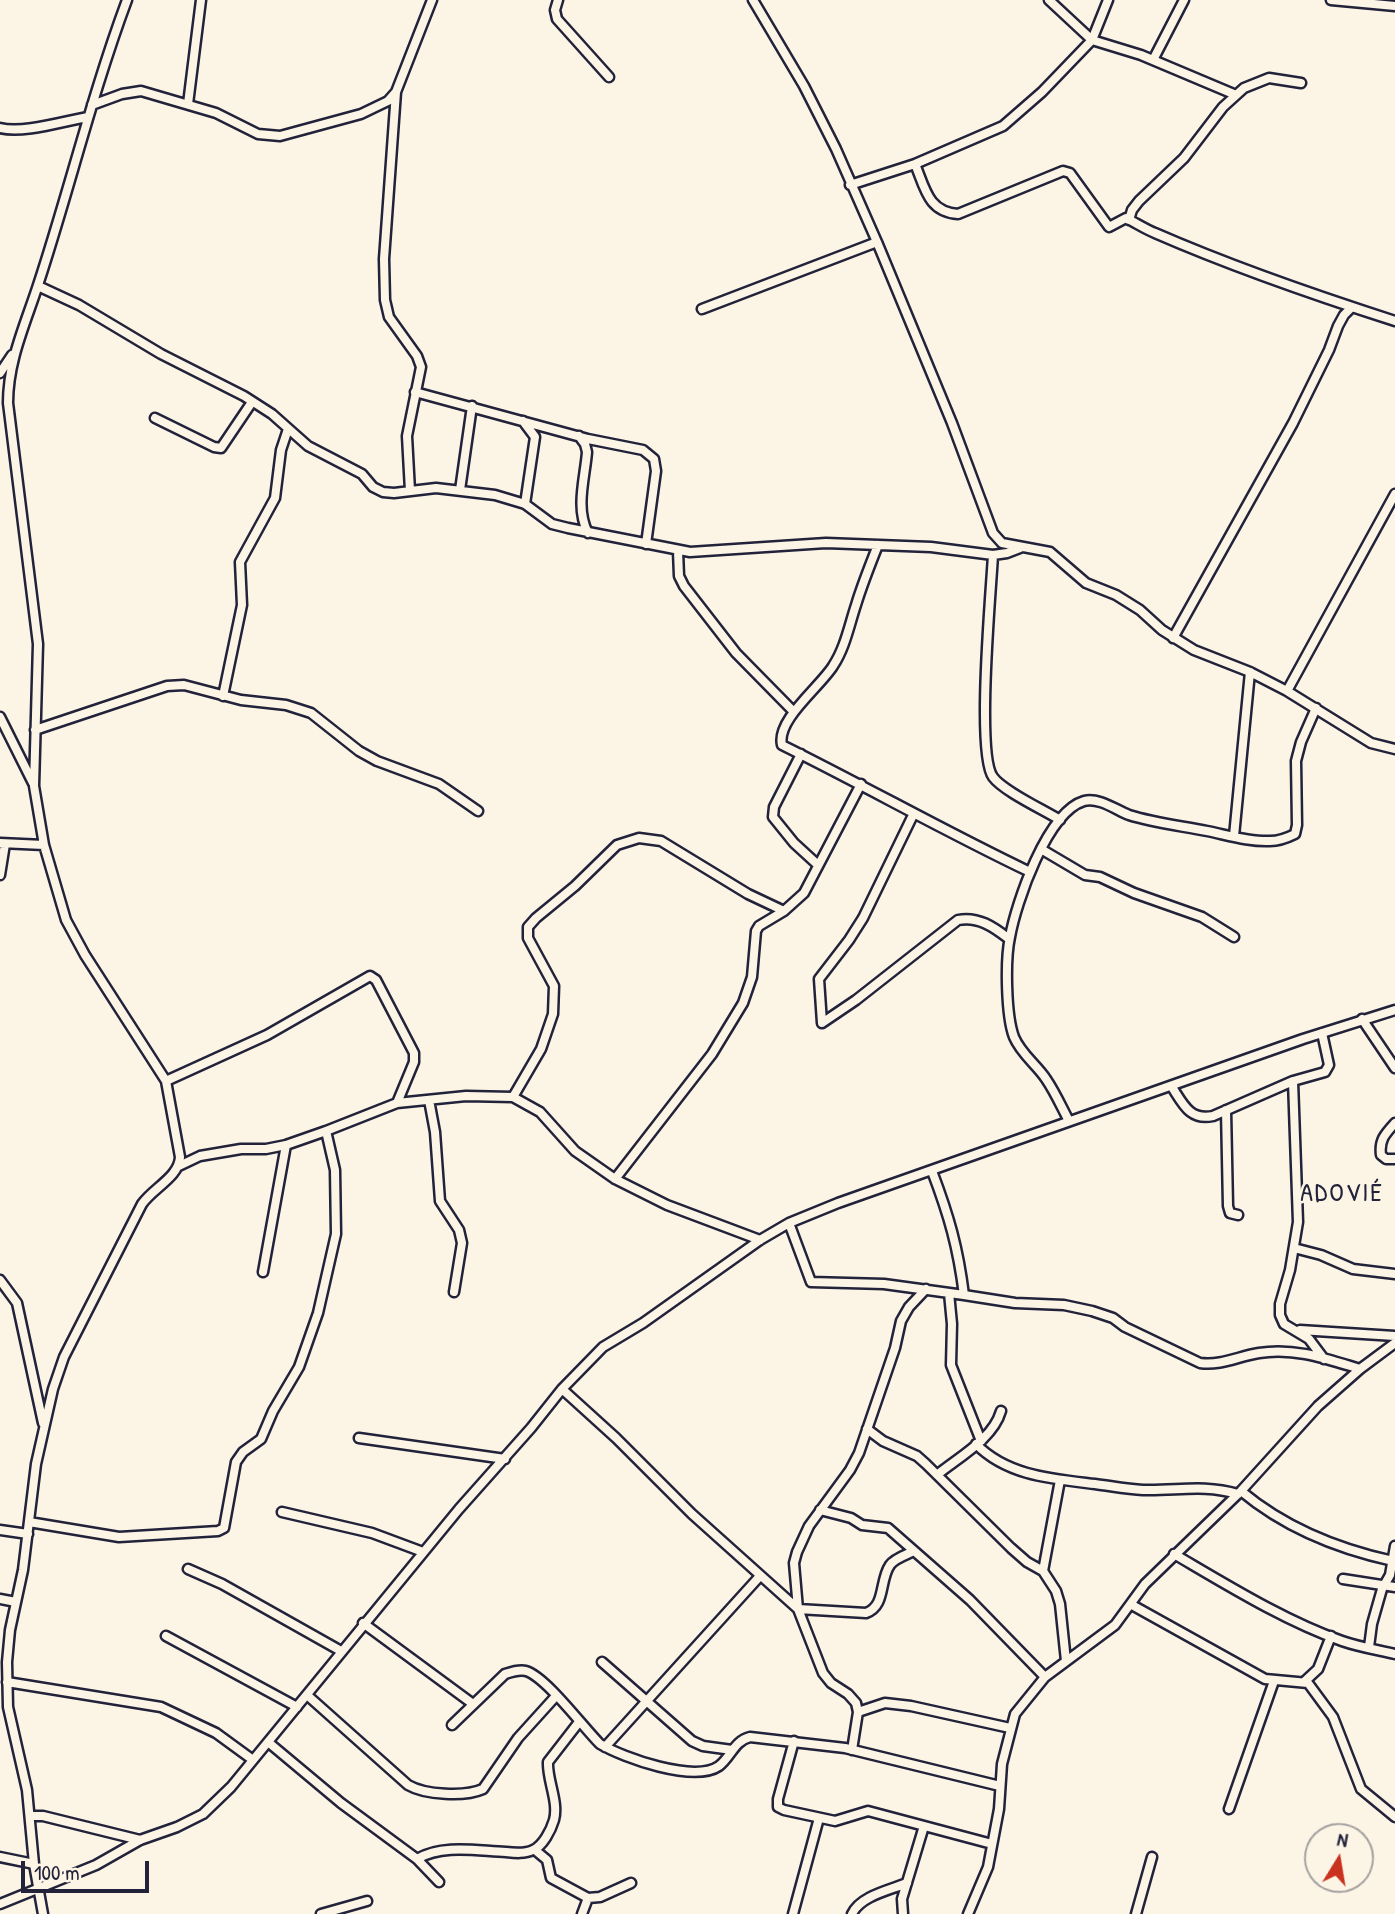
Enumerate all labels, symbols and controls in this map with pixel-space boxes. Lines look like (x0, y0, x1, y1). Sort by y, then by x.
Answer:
district label: ADOVIÉ (1301, 1178, 1383, 1210)
north arrow (1304, 1823, 1374, 1893)
text: N (1335, 1826, 1350, 1853)
scale bar (24, 1848, 152, 1892)
text: 100 m (34, 1858, 80, 1887)

